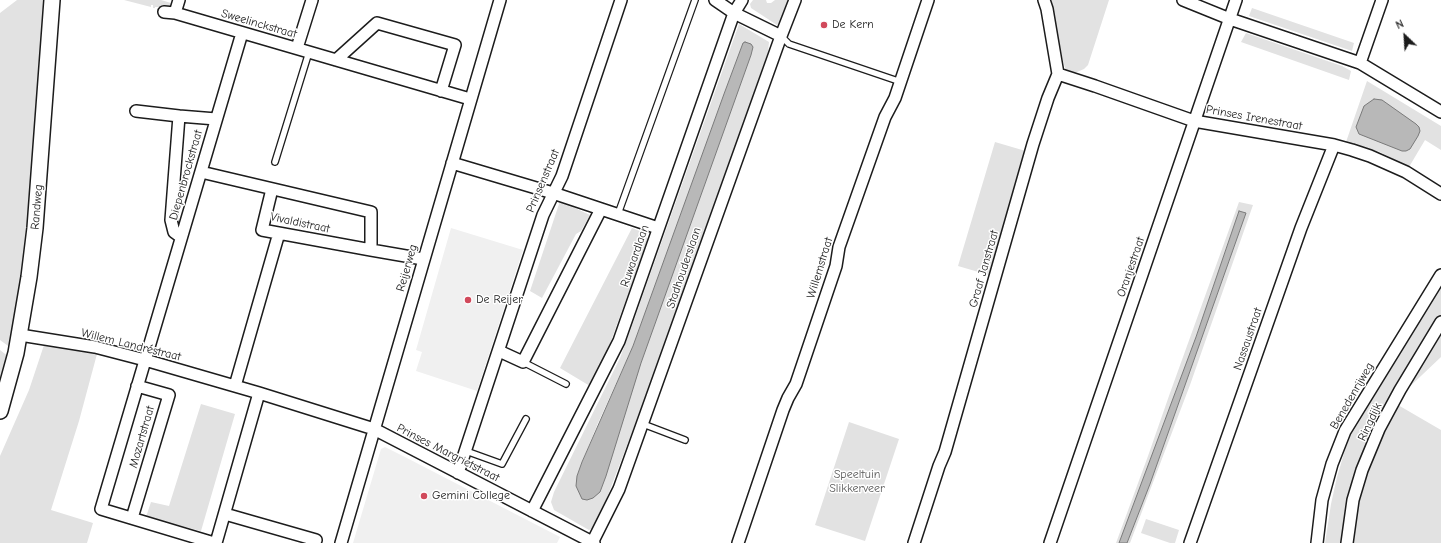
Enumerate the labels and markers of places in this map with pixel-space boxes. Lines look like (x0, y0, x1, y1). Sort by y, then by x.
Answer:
place label: De Kern (832, 18, 874, 32)
marker: De Kern (819, 20, 829, 30)
place label: De Reijer (476, 293, 523, 307)
marker: De Reijer (463, 295, 473, 305)
place label: Gemini College (432, 489, 510, 503)
marker: Gemini College (419, 491, 429, 501)

